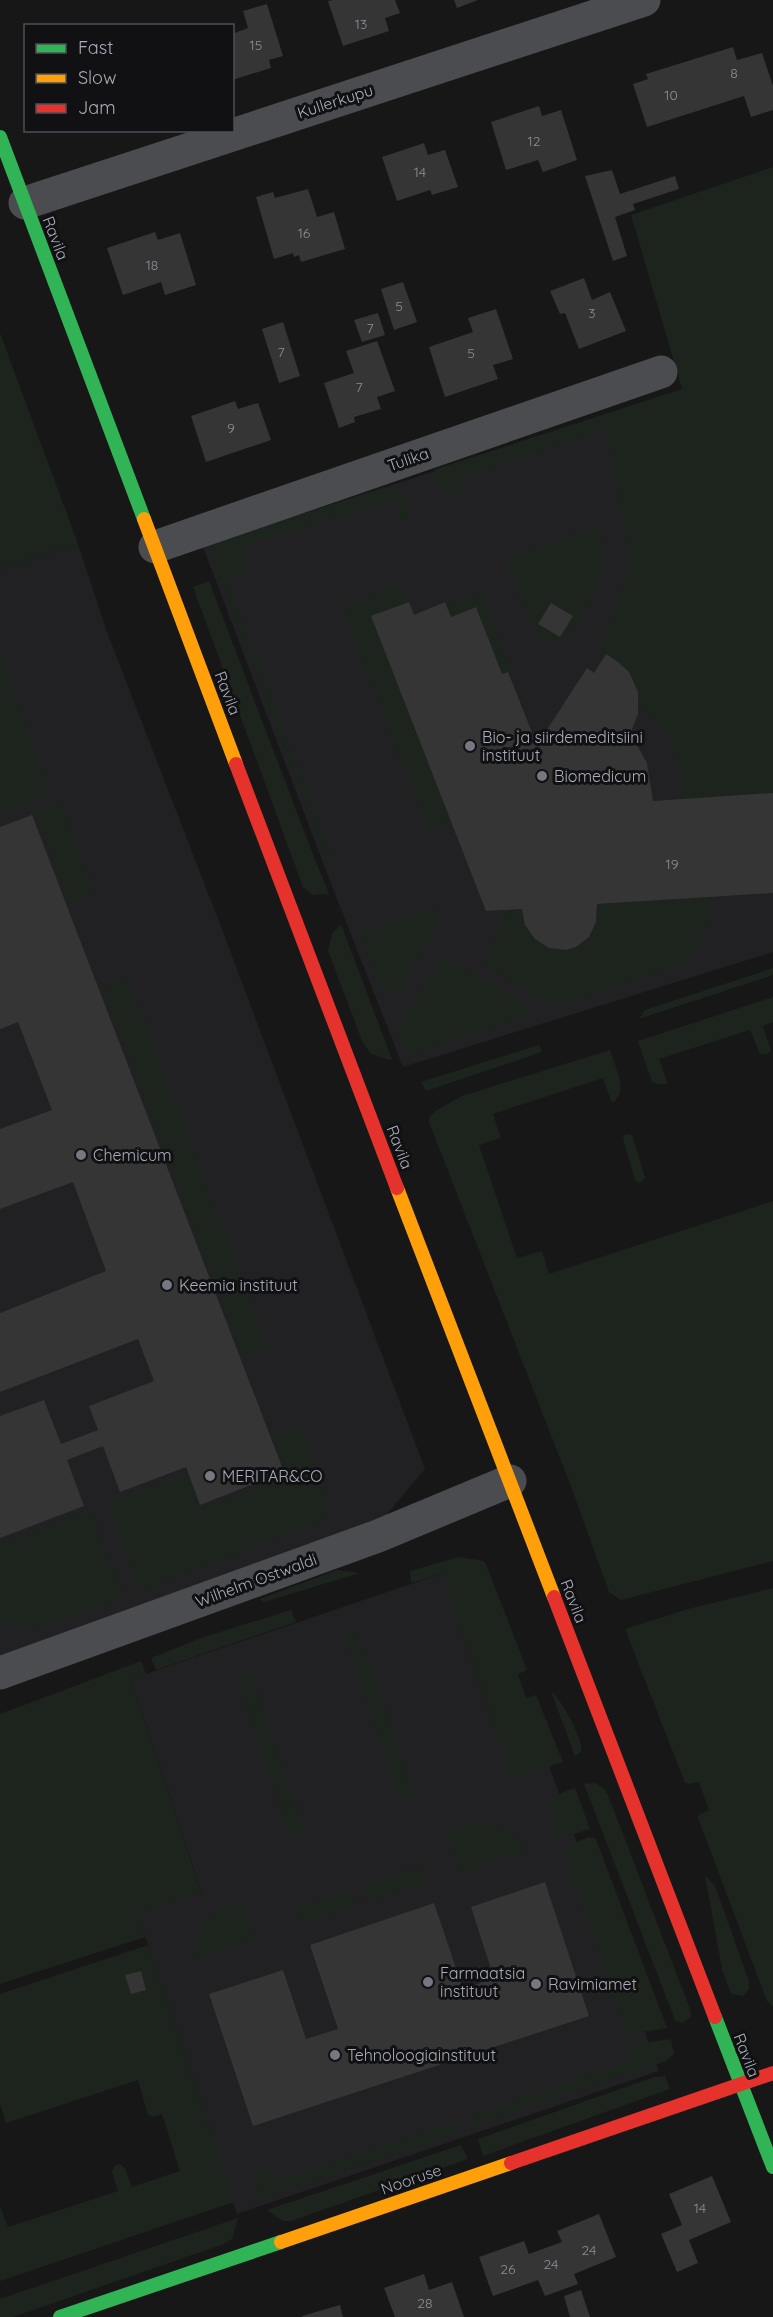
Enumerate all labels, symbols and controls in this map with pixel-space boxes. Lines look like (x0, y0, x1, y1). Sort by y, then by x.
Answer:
house number: 13 (355, 15, 367, 33)
legend (24, 24, 234, 132)
text: Fast (78, 36, 113, 59)
house number: 15 (250, 36, 262, 54)
house number: 8 (730, 64, 738, 82)
text: Slow (78, 66, 116, 89)
street label: Kullerkupu (295, 79, 375, 123)
house number: 10 (664, 86, 678, 104)
text: Jam (78, 96, 116, 119)
house number: 12 (528, 132, 541, 150)
house number: 14 (414, 163, 426, 181)
street label: Ravila (39, 213, 73, 263)
house number: 16 (298, 224, 311, 242)
house number: 18 (146, 256, 158, 274)
house number: 5 (395, 297, 403, 315)
house number: 3 (588, 304, 596, 322)
house number: 7 (366, 319, 374, 337)
house number: 7 (277, 343, 285, 361)
house number: 5 (467, 344, 475, 362)
house number: 7 (355, 378, 363, 396)
house number: 9 (227, 419, 235, 437)
street label: Tulika (385, 443, 431, 475)
street label: Ravila (211, 668, 245, 718)
place label: Bio- ja siirdemeditsiini instituut (482, 727, 643, 765)
marker: Bio- ja siirdemeditsiini instituut (463, 739, 477, 753)
place label: Biomedicum (554, 766, 646, 786)
marker: Biomedicum (535, 769, 549, 783)
house number: 19 (666, 855, 679, 873)
street label: Ravila (383, 1122, 417, 1172)
place label: Chemicum (93, 1145, 172, 1165)
marker: Chemicum (74, 1148, 88, 1162)
place label: Keemia instituut (179, 1275, 298, 1295)
marker: Keemia instituut (160, 1278, 174, 1292)
place label: MERITAR&CO (222, 1466, 323, 1486)
marker: MERITAR&CO (203, 1469, 217, 1483)
street label: Wilhelm Ostwaldi (193, 1549, 319, 1611)
street label: Ravila (557, 1576, 591, 1626)
place label: Farmaatsia instituut (440, 1963, 525, 2001)
place label: Ravimiamet (548, 1974, 637, 1994)
marker: Farmaatsia instituut (421, 1975, 435, 1989)
marker: Ravimiamet (529, 1977, 543, 1991)
street label: Ravila (730, 2030, 764, 2080)
place label: Tehnoloogiainstituut (347, 2045, 496, 2065)
marker: Tehnoloogiainstituut (328, 2048, 342, 2062)
street label: Nooruse (378, 2159, 444, 2199)
house number: 14 (694, 2199, 706, 2217)
house number: 24 (582, 2241, 596, 2259)
house number: 24 (544, 2255, 558, 2273)
house number: 26 (500, 2260, 516, 2278)
house number: 28 (417, 2294, 433, 2312)

